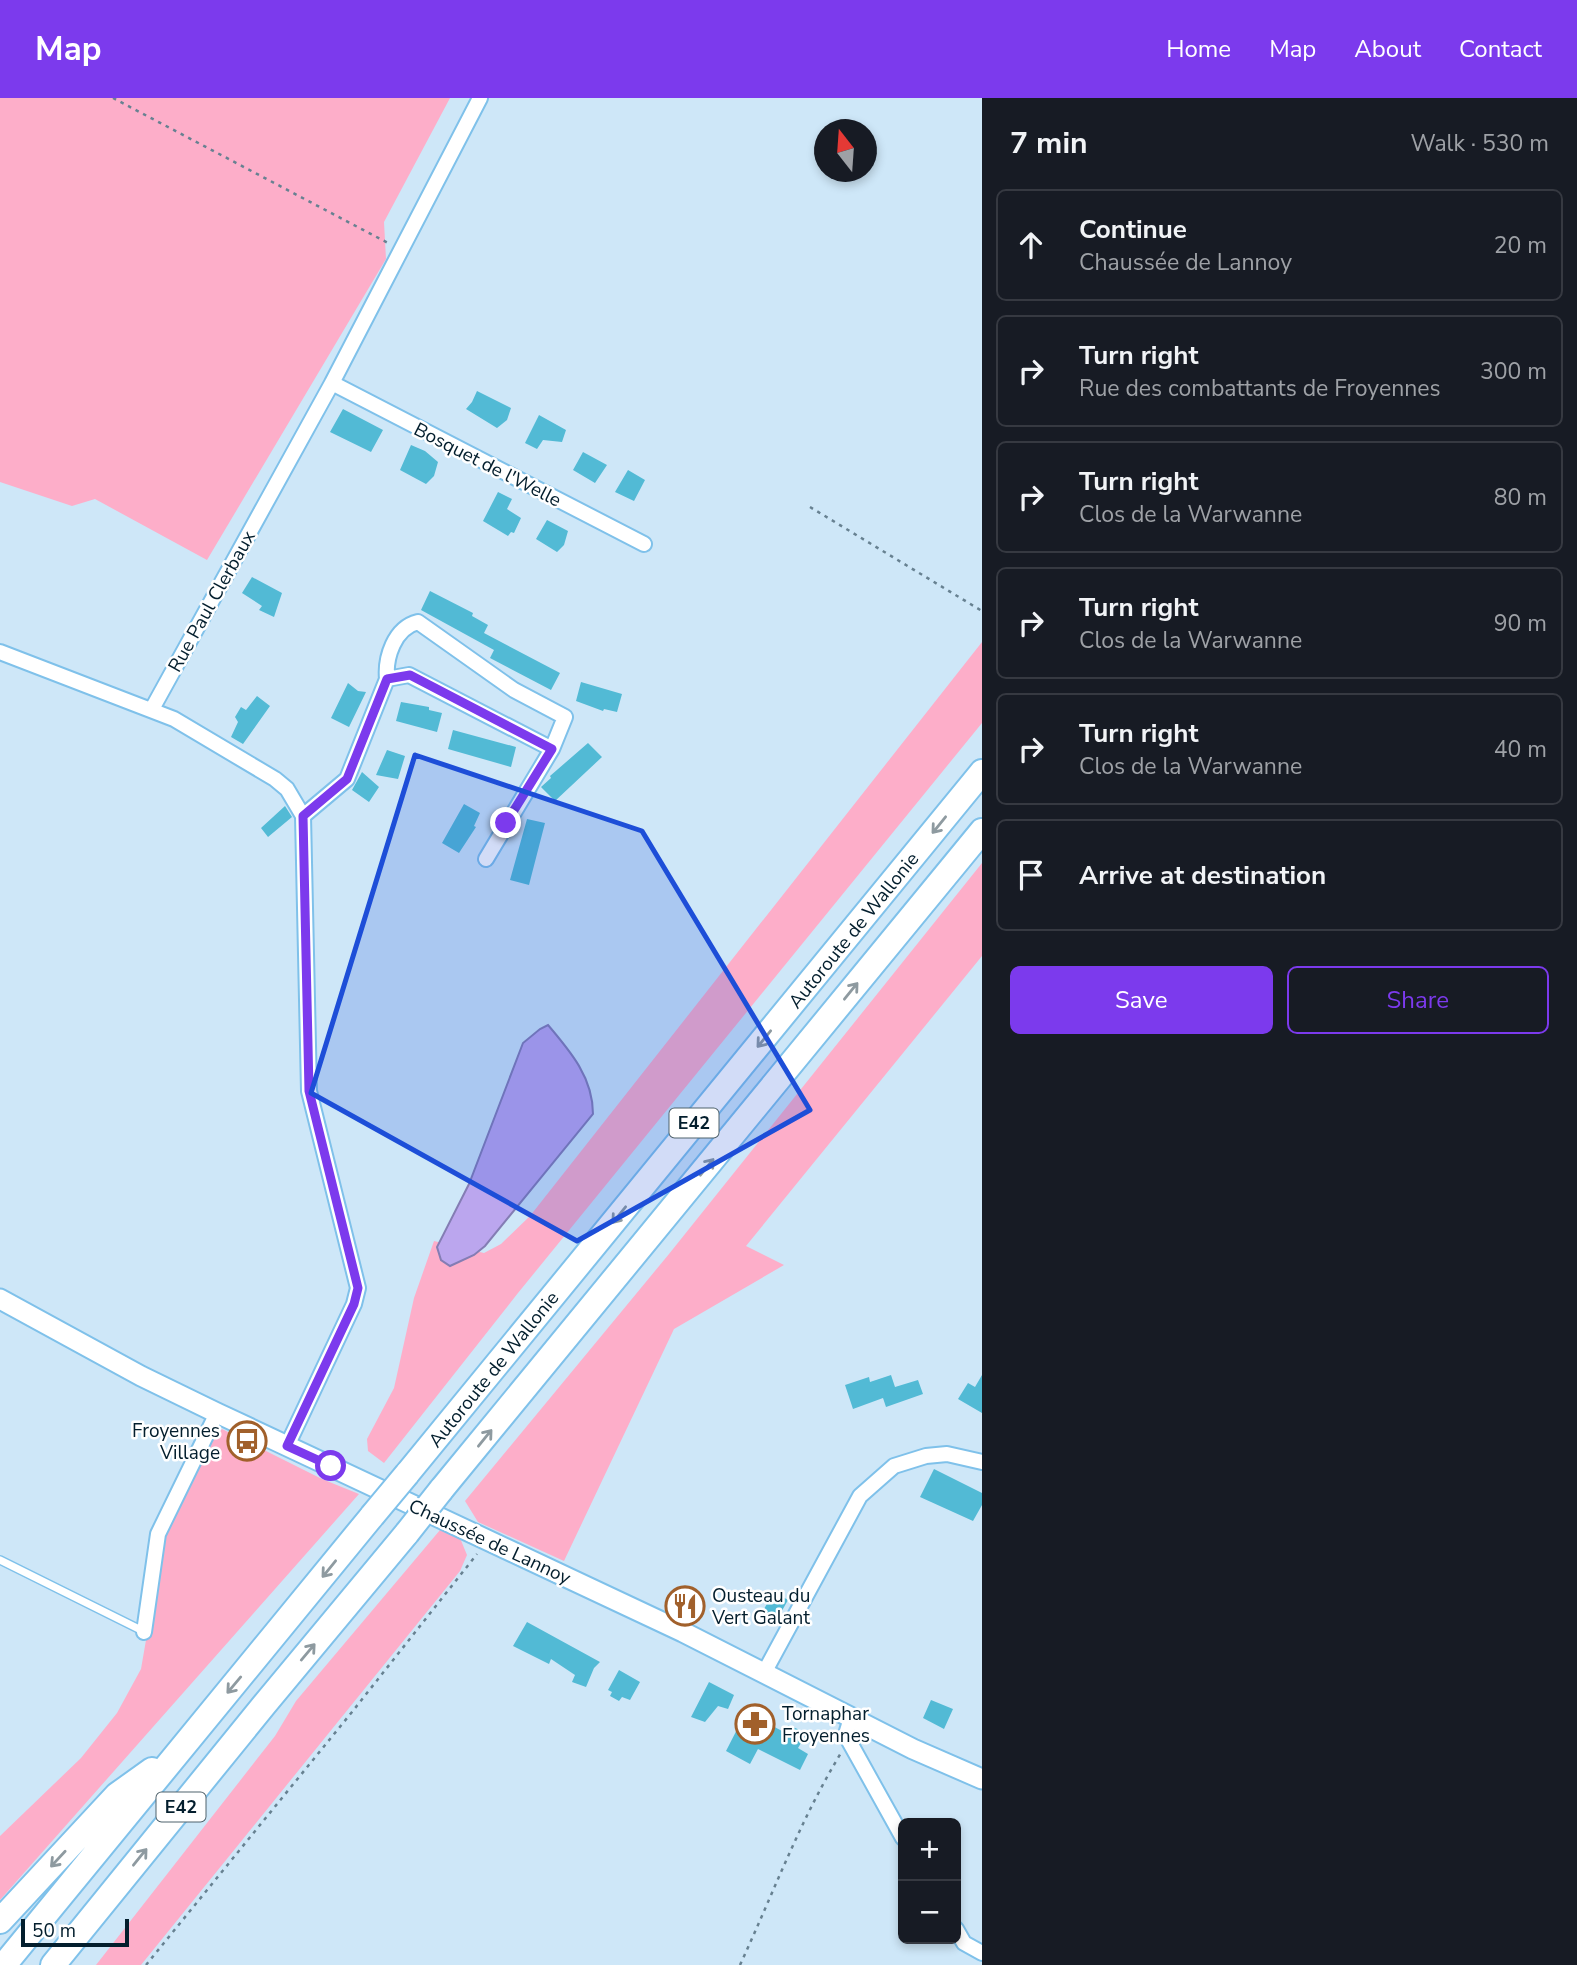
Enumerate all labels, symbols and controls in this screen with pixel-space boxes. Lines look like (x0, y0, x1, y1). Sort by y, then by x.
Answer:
text: Map (35, 27, 102, 72)
text: Home (1166, 33, 1231, 65)
text: Map (1269, 33, 1316, 65)
text: About (1354, 33, 1421, 65)
text: Contact (1459, 33, 1542, 65)
north arrow (814, 119, 877, 182)
text: 7 min (1010, 123, 1088, 164)
text: Walk · 530 m (1410, 128, 1549, 159)
text: Continue (1079, 212, 1187, 247)
icon: ahead (1012, 226, 1050, 264)
text: 20 m (1494, 230, 1547, 261)
text: Chaussée de Lannoy (1079, 247, 1292, 278)
text: Turn right (1079, 338, 1198, 373)
icon: right (1012, 352, 1050, 390)
text: 300 m (1480, 356, 1547, 387)
text: Rue des combattants de Froyennes (1079, 373, 1441, 404)
street label: Bosquet de l'Welle (409, 416, 566, 513)
text: Turn right (1079, 464, 1198, 499)
icon: right (1012, 478, 1050, 516)
text: 80 m (1494, 482, 1547, 513)
text: Clos de la Warwanne (1079, 499, 1302, 530)
street label: Rue Paul Clerbaux (162, 526, 262, 677)
text: Turn right (1079, 590, 1198, 625)
icon: right (1012, 604, 1050, 642)
text: 90 m (1494, 608, 1547, 639)
text: Clos de la Warwanne (1079, 625, 1302, 656)
text: Turn right (1079, 716, 1198, 751)
icon: right (1012, 730, 1050, 768)
text: 40 m (1494, 734, 1547, 765)
text: Clos de la Warwanne (1079, 751, 1302, 782)
route end (490, 807, 521, 838)
one-way arrow (931, 815, 947, 833)
street label: Autoroute de Wallonie (783, 847, 925, 1014)
icon: arrive (1012, 856, 1050, 894)
text: Arrive at destination (1079, 858, 1326, 893)
button: Save (1010, 966, 1273, 1034)
button: Share (1287, 966, 1549, 1034)
one-way arrow (843, 983, 859, 1001)
one-way arrow (756, 1029, 771, 1047)
road number: E42 (670, 1108, 718, 1138)
one-way arrow (699, 1158, 714, 1176)
one-way arrow (612, 1205, 627, 1223)
street label: Autoroute de Wallonie (423, 1286, 565, 1453)
place label: Froyennes Village (132, 1418, 220, 1466)
bus stop icon: Froyennes Village (226, 1420, 268, 1462)
one-way arrow (477, 1429, 492, 1447)
route start (315, 1450, 346, 1481)
street label: Chaussée de Lannoy (404, 1493, 575, 1591)
one-way arrow (321, 1560, 337, 1578)
place label: Ousteau du Vert Galant (711, 1583, 810, 1631)
restaurant icon: Ousteau du Vert Galant (664, 1585, 706, 1627)
one-way arrow (300, 1644, 316, 1662)
one-way arrow (226, 1676, 242, 1694)
place label: Tornaphar Froyennes (782, 1701, 870, 1749)
pharmacy icon: Tornaphar Froyennes (734, 1703, 776, 1745)
road number: E42 (156, 1792, 206, 1822)
map controls (898, 1818, 961, 1944)
button: + (898, 1818, 961, 1881)
one-way arrow (132, 1849, 148, 1867)
one-way arrow (50, 1850, 66, 1868)
button: − (898, 1881, 961, 1944)
scale bar (21, 1916, 130, 1948)
text: 50 m (32, 1918, 76, 1944)

